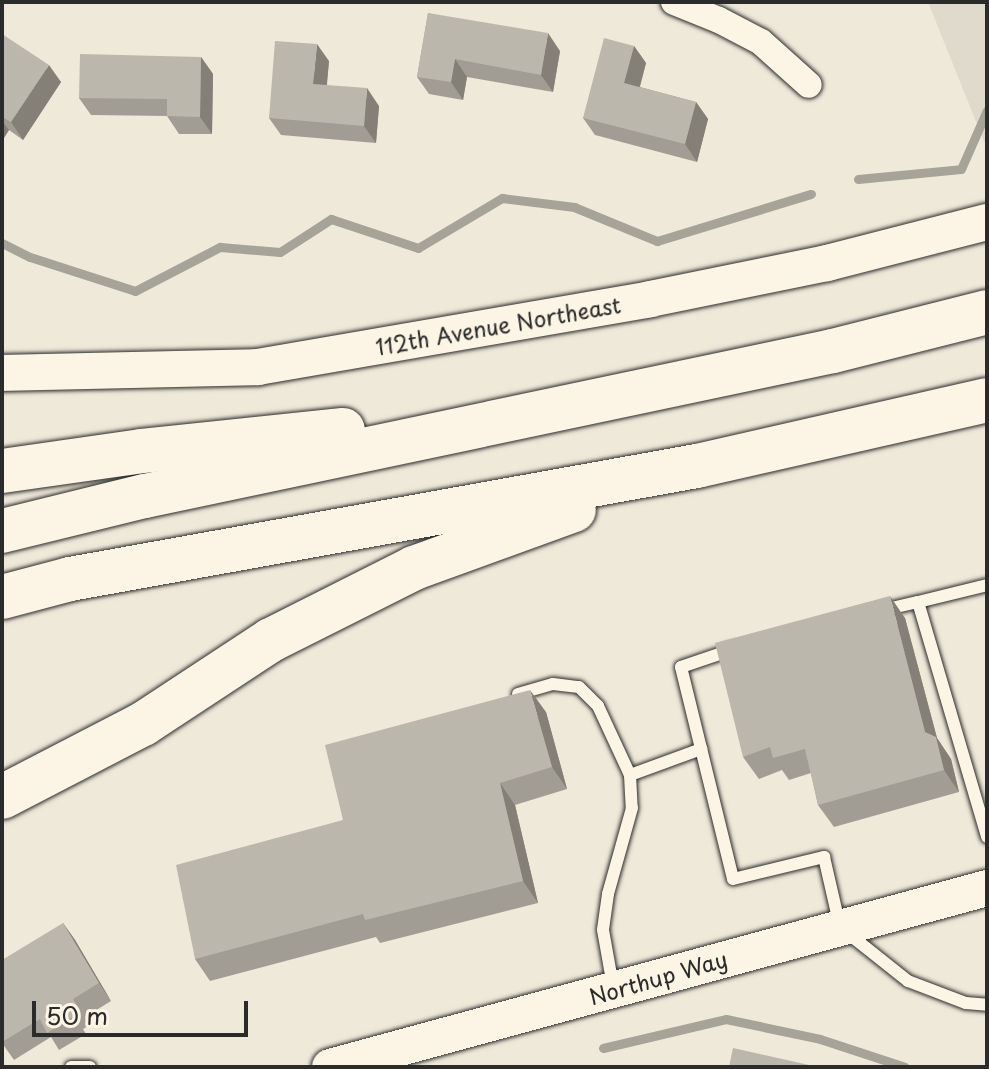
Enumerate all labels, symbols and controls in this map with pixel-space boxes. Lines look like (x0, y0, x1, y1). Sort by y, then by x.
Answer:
street label: 112th Avenue Northeast (372, 290, 624, 360)
street label: Northup Way (586, 945, 730, 1009)
scale bar (36, 985, 252, 1035)
text: 50 m (46, 997, 108, 1033)

